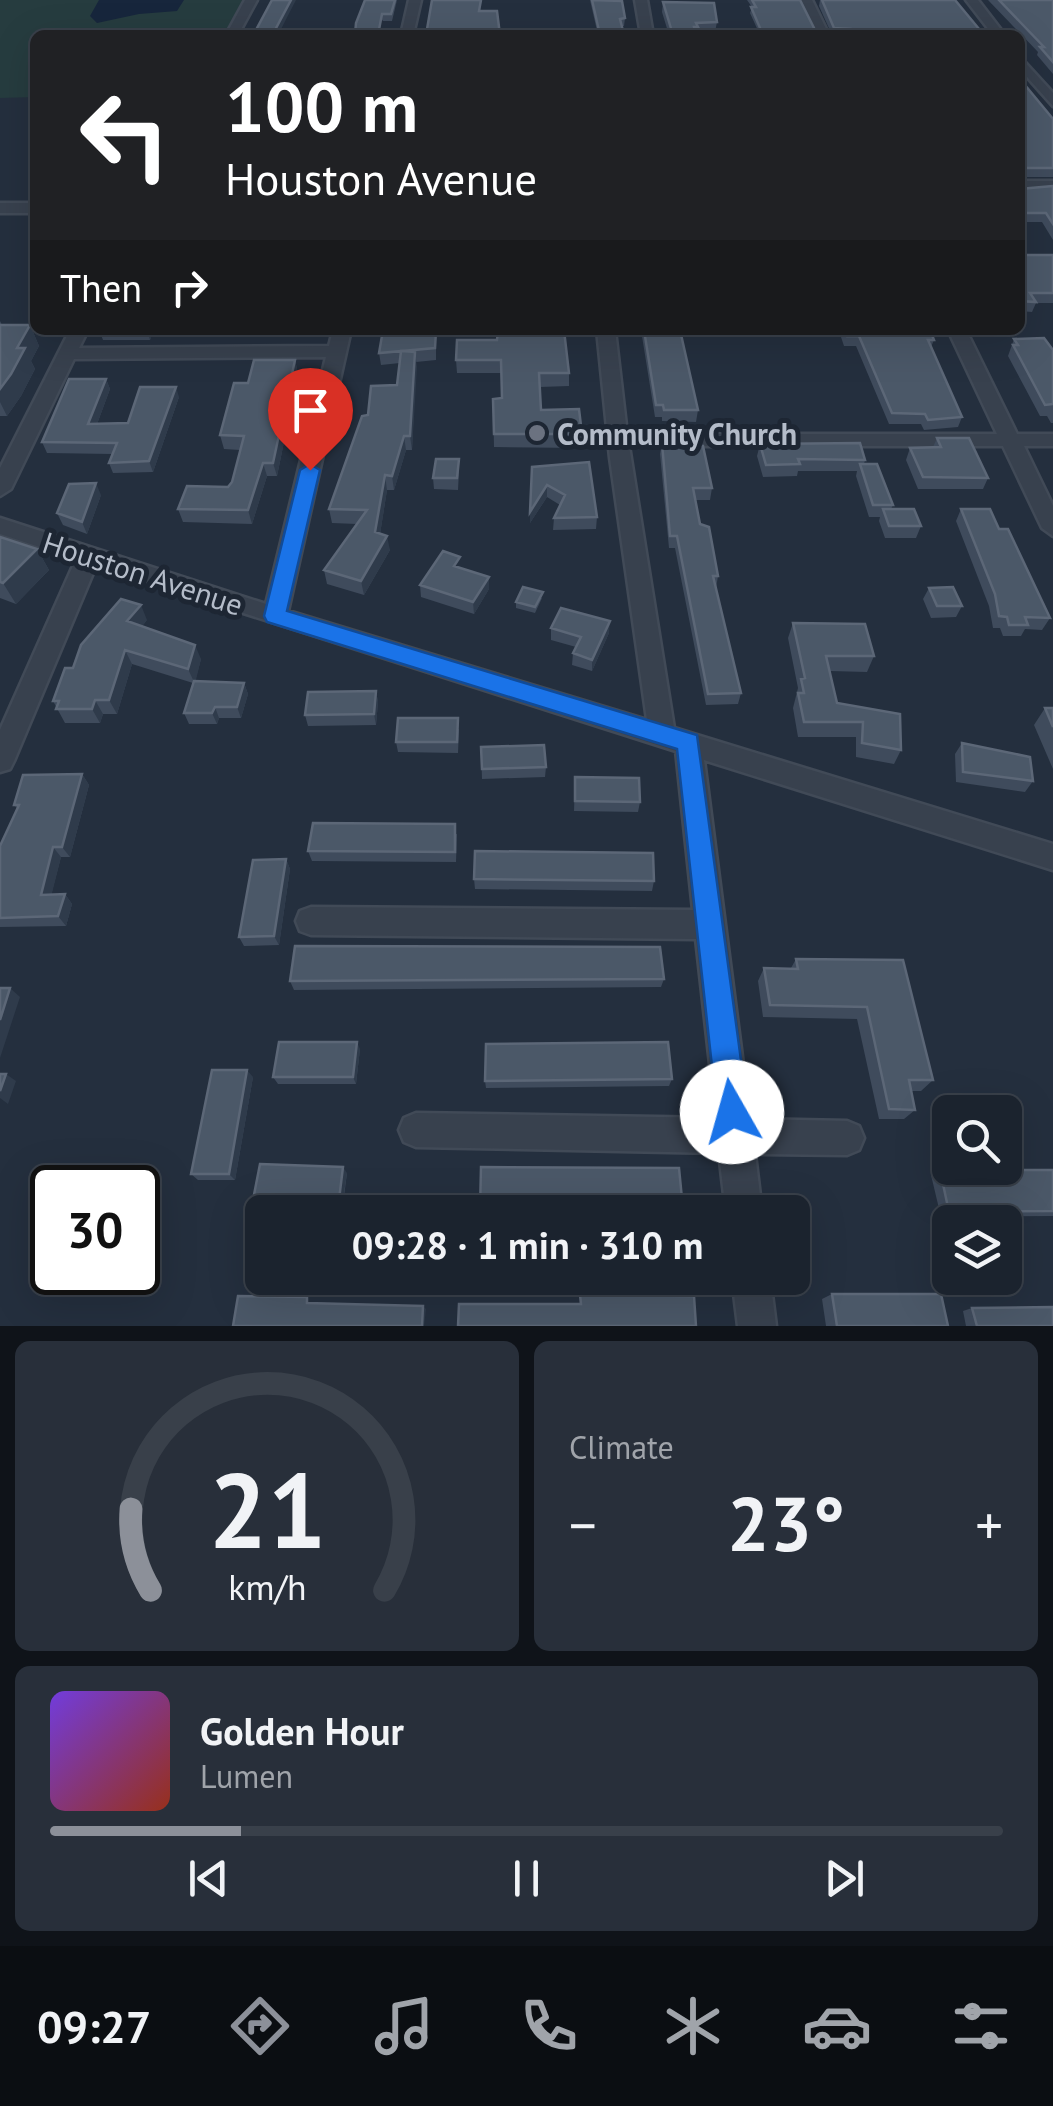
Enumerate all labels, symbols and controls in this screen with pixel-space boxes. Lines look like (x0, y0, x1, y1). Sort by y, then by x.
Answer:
text: 100 m (225, 61, 418, 151)
icon: left (60, 70, 190, 200)
text: Houston Avenue (225, 149, 537, 207)
icon: right (162, 260, 217, 315)
text: Then (60, 263, 142, 312)
pin (268, 368, 353, 471)
icon: arrive (283, 383, 338, 438)
place label: Community Church (557, 414, 797, 453)
marker: Community Church (526, 422, 548, 444)
street label: Houston Avenue (38, 522, 248, 624)
position arrow (680, 1060, 784, 1164)
map controls (932, 1095, 1022, 1295)
button: search (932, 1095, 1022, 1185)
speed limit sign: 30 (30, 1165, 160, 1295)
button: layers (932, 1205, 1022, 1295)
text: 09:28 · 1 min · 310 m (352, 1220, 703, 1269)
text: Climate (569, 1426, 674, 1468)
text: 21 (208, 1442, 326, 1577)
text: 23° (727, 1475, 845, 1572)
text: − (569, 1489, 597, 1560)
text: + (975, 1489, 1003, 1560)
text: km/h (228, 1564, 306, 1610)
text: Golden Hour (200, 1706, 404, 1755)
text: Lumen (200, 1755, 293, 1797)
icon: previous (181, 1851, 236, 1906)
icon: pause (499, 1851, 554, 1906)
icon: next (817, 1851, 872, 1906)
icon: directions (225, 1991, 295, 2061)
icon: music (369, 1991, 439, 2061)
icon: phone (514, 1991, 584, 2061)
icon: climate (658, 1991, 728, 2061)
icon: car (802, 1991, 872, 2061)
icon: filters (946, 1991, 1016, 2061)
text: 09:27 (37, 1997, 151, 2055)

